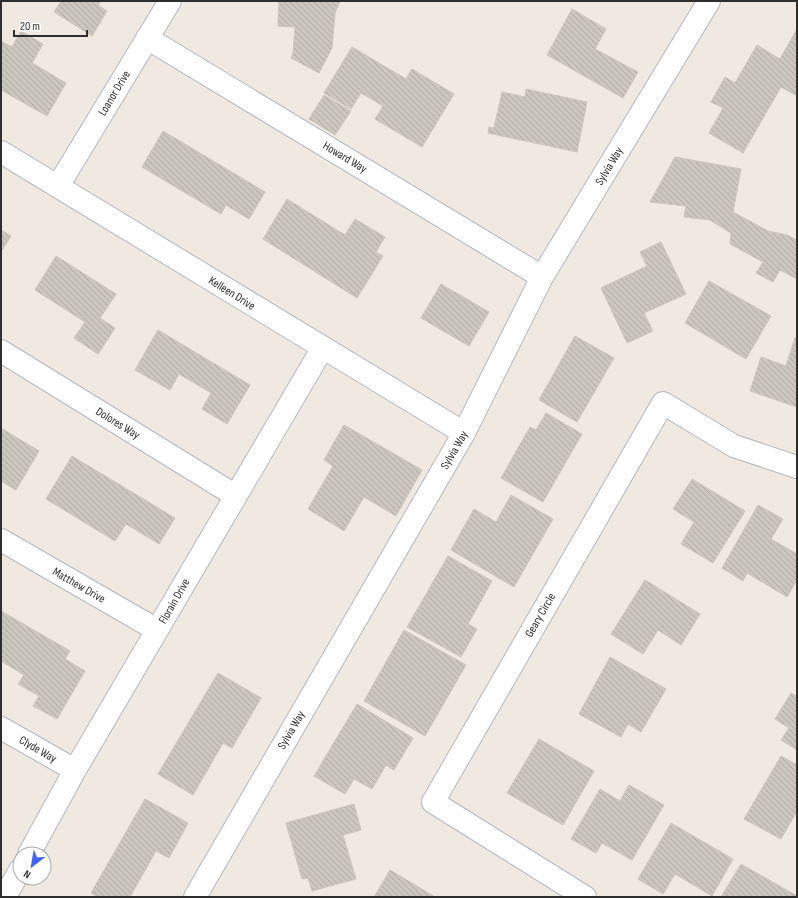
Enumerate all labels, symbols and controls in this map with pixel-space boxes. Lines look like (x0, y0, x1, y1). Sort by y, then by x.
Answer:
scale bar (14, 12, 87, 38)
text: 20 m (20, 19, 40, 34)
street label: Loanor Drive (95, 68, 134, 119)
street label: Howard Way (320, 138, 370, 177)
street label: Sylvia Way (592, 144, 627, 188)
street label: Kelleen Drive (206, 273, 258, 314)
street label: Dolores Way (93, 404, 143, 443)
street label: Sylvia Way (437, 428, 472, 472)
street label: Matthew Drive (50, 564, 108, 607)
street label: Florain Drive (155, 576, 193, 627)
street label: Geary Circle (522, 590, 559, 640)
street label: Sylvia Way (274, 708, 309, 752)
street label: Clyde Way (16, 733, 60, 766)
north arrow (12, 846, 52, 886)
text: N (21, 867, 33, 881)

